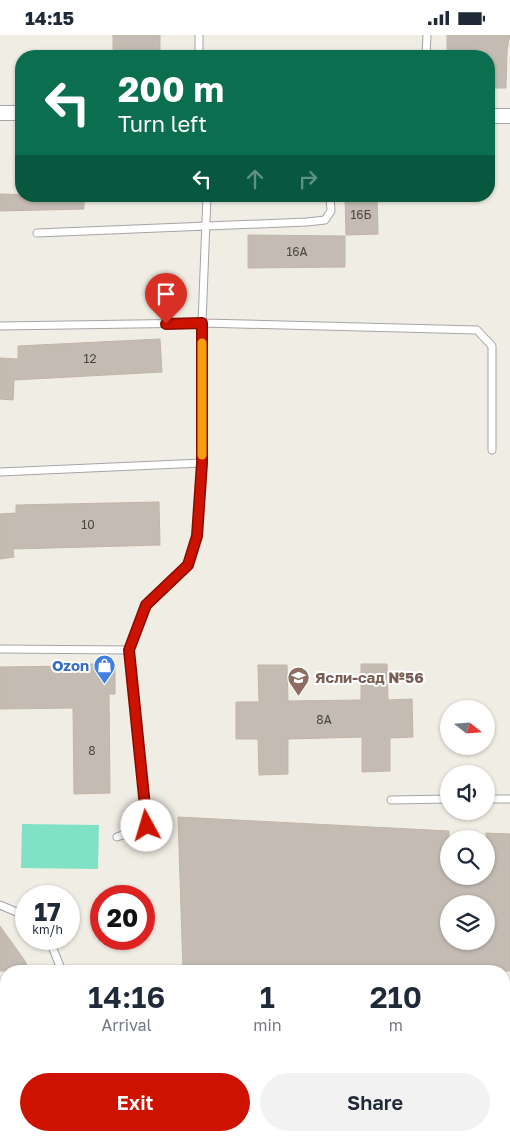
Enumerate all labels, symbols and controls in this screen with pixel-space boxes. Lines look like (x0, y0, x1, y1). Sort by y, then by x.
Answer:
text: 14:15 (25, 6, 74, 29)
text: 200 m (118, 68, 224, 110)
icon: left (35, 70, 100, 135)
text: Turn left (118, 110, 207, 137)
icon: left (188, 165, 216, 193)
icon: ahead (241, 165, 269, 193)
icon: right (294, 165, 322, 193)
house number: 16Б (350, 207, 372, 222)
house number: 16А (286, 244, 308, 259)
pin (145, 273, 187, 324)
icon: arrive (152, 280, 180, 308)
house number: 12 (84, 351, 96, 366)
house number: 10 (81, 517, 95, 532)
shop icon: Ozon (93, 654, 117, 685)
place label: Ozon (52, 656, 89, 674)
school or university icon: Ясли-сад №56 (287, 666, 311, 697)
place label: Ясли-сад №56 (315, 668, 424, 686)
north arrow (440, 700, 495, 755)
map controls (440, 700, 495, 950)
house number: 8А (316, 712, 332, 727)
house number: 8 (88, 743, 96, 758)
button: sound (440, 765, 495, 820)
position arrow (120, 799, 172, 851)
button: search (440, 830, 495, 885)
speed limit sign: 20 (90, 885, 155, 950)
button: layers (440, 895, 495, 950)
text: 17 (34, 896, 61, 927)
text: km/h (32, 922, 63, 937)
text: 14:16 (88, 979, 165, 1015)
text: 1 (260, 979, 275, 1015)
text: 210 (370, 979, 422, 1015)
text: Arrival (102, 1015, 152, 1035)
text: min (253, 1015, 282, 1035)
text: m (389, 1015, 403, 1035)
button: Exit (20, 1073, 250, 1131)
button: Share (260, 1073, 490, 1131)

